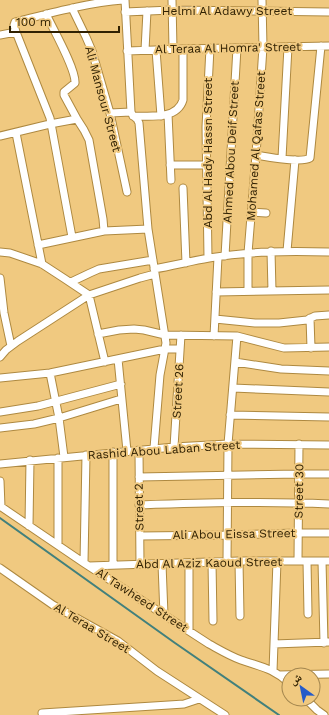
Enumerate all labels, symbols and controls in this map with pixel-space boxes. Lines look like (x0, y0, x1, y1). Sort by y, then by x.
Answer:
street label: Helmi Al Adawy Street (162, 4, 292, 18)
scale bar (10, 8, 119, 34)
text: 100 m (16, 15, 51, 29)
street label: Al Teraa Al Homra' Street (155, 40, 301, 56)
street label: Ali Mansour Street (82, 45, 124, 153)
street label: Mohamed Al Qafas Street (244, 71, 268, 221)
street label: Abd Al Hady Hassn Street (201, 78, 215, 228)
street label: Ahmed Abou Deif Street (220, 81, 242, 223)
street label: Street 26 (170, 363, 186, 419)
street label: Rashid Abou Laban Street (87, 438, 241, 462)
street label: Street 30 (292, 464, 306, 518)
street label: Street 2 (132, 483, 146, 531)
street label: Ali Abou Eissa Street (173, 526, 295, 542)
street label: Abd Al Aziz Kaoud Street (136, 555, 282, 571)
street label: Al Tawheed Street (93, 565, 191, 635)
street label: Al Teraa Street (52, 600, 132, 656)
north arrow (281, 667, 321, 707)
text: ش (287, 670, 305, 689)

